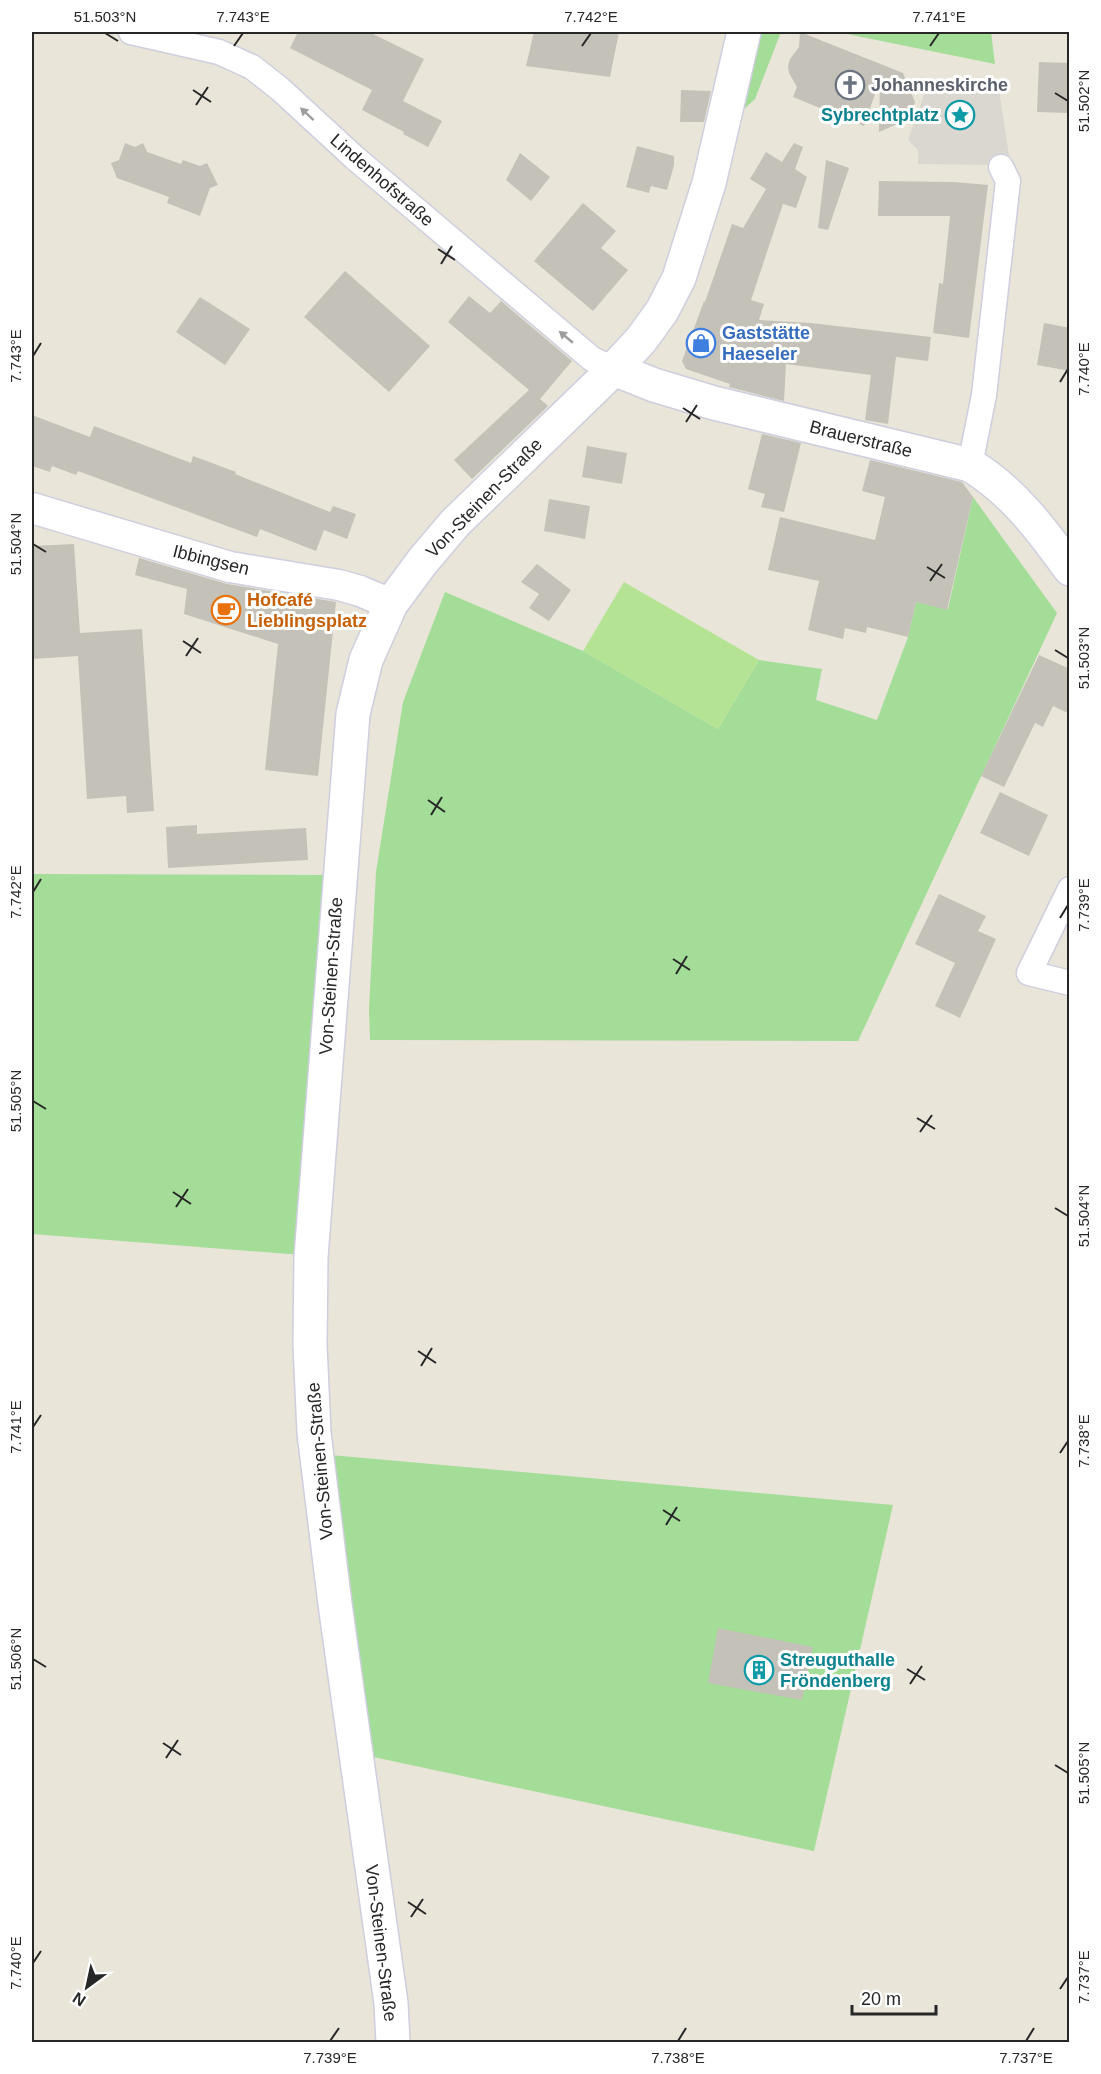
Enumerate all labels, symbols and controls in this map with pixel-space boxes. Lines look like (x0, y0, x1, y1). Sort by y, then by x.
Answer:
text: 51.503°N (74, 8, 136, 25)
text: 7.743°E (216, 8, 270, 25)
text: 7.742°E (564, 8, 618, 25)
text: 7.741°E (912, 8, 966, 25)
church icon: Johanneskirche (834, 69, 866, 101)
text: 51.502°N (1075, 70, 1092, 132)
place label: Johanneskirche (871, 75, 1008, 95)
place icon: Sybrechtplatz (944, 99, 976, 131)
place label: Sybrechtplatz (821, 105, 939, 125)
one-way arrow (300, 107, 314, 121)
street label: Lindenhofstraße (326, 130, 438, 230)
place label: Gaststätte Haeseler (722, 323, 810, 364)
shop icon: Gaststätte Haeseler (685, 327, 717, 359)
text: 7.743°E (7, 329, 24, 383)
one-way arrow (559, 331, 574, 344)
text: 7.740°E (1075, 342, 1092, 396)
street label: Brauerstraße (808, 417, 914, 461)
street label: Von-Steinen-Straße (422, 434, 546, 562)
text: 51.504°N (7, 513, 24, 575)
street label: Ibbingsen (171, 541, 251, 579)
place label: Hofcafé Lieblingsplatz (247, 590, 367, 631)
cafe icon: Hofcafé Lieblingsplatz (210, 594, 242, 626)
text: 51.503°N (1075, 627, 1092, 689)
text: 7.742°E (7, 865, 24, 919)
text: 7.739°E (1075, 878, 1092, 932)
street label: Von-Steinen-Straße (316, 896, 346, 1056)
text: 51.505°N (7, 1070, 24, 1132)
text: 51.504°N (1075, 1185, 1092, 1247)
street label: Von-Steinen-Straße (303, 1381, 337, 1541)
text: 7.741°E (7, 1400, 24, 1454)
text: 7.738°E (1075, 1414, 1092, 1468)
text: 51.506°N (7, 1628, 24, 1690)
place label: Streuguthalle Fröndenberg (780, 1650, 895, 1691)
building icon: Streuguthalle Fröndenberg (743, 1654, 775, 1686)
text: 51.505°N (1075, 1742, 1092, 1804)
street label: Von-Steinen-Straße (361, 1863, 401, 2023)
text: 7.740°E (7, 1936, 24, 1990)
text: 7.737°E (1075, 1950, 1092, 2004)
north arrow (57, 1957, 117, 2017)
scale bar (852, 1978, 936, 2016)
text: N (70, 1989, 89, 2009)
text: 20 m (861, 1989, 901, 2009)
text: 7.739°E (303, 2049, 357, 2066)
text: 7.738°E (651, 2049, 705, 2066)
text: 7.737°E (999, 2049, 1053, 2066)

